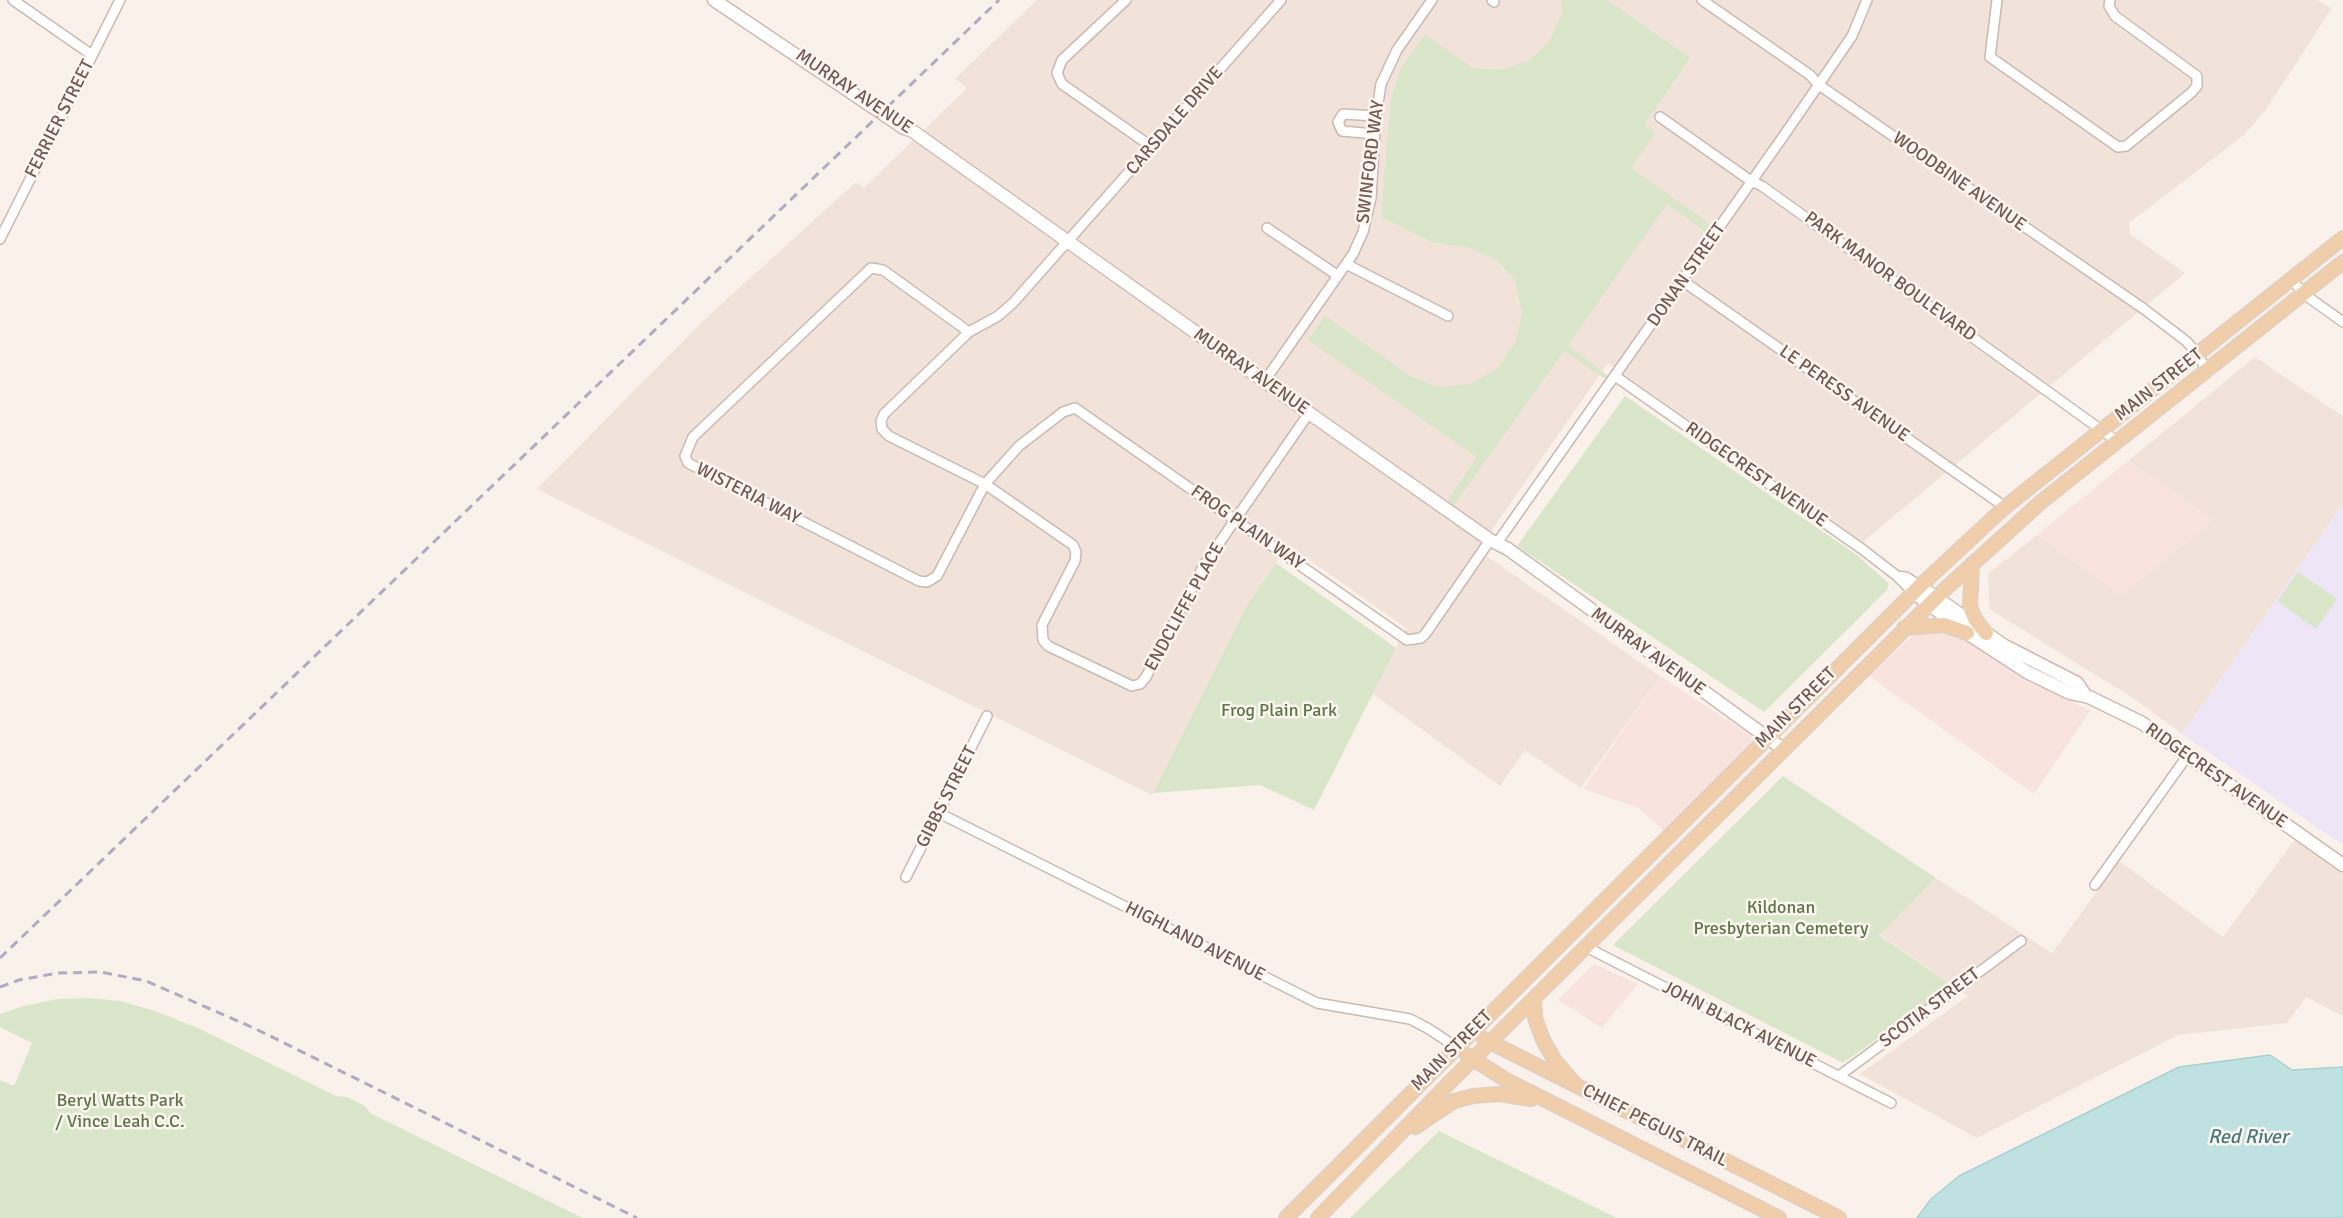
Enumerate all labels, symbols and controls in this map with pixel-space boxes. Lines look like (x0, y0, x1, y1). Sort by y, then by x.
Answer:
street label: MURRAY AVENUE (791, 45, 917, 139)
street label: FERRIER STREET (21, 56, 99, 182)
street label: CARSDALE DRIVE (1122, 62, 1228, 180)
street label: SWINFORD WAY (1353, 99, 1389, 225)
street label: WOODBINE AVENUE (1888, 128, 2030, 236)
street label: PARK MANOR BOULEVARD (1800, 207, 1980, 347)
street label: DONAN STREET (1643, 219, 1731, 331)
street label: MURRAY AVENUE (1189, 324, 1313, 420)
street label: LE PERESS AVENUE (1775, 341, 1913, 447)
street label: MAIN STREET (2111, 344, 2207, 426)
street label: RIDGECREST AVENUE (1681, 418, 1831, 532)
street label: WISTERIA WAY (692, 458, 804, 530)
street label: FROG PLAIN WAY (1186, 481, 1308, 575)
street label: ENDCLIFFE PLACE (1141, 539, 1229, 675)
street label: MURRAY AVENUE (1587, 603, 1709, 701)
street label: MAIN STREET (1751, 663, 1841, 753)
park label: Frog Plain Park (1221, 700, 1337, 722)
street label: RIDGECREST AVENUE (2141, 719, 2291, 833)
street label: GIBBS STREET (912, 743, 982, 851)
street label: HIGHLAND AVENUE (1121, 897, 1269, 987)
park label: Kildonan Presbyterian Cemetery (1694, 897, 1868, 940)
street label: SCOTIA STREET (1876, 963, 1984, 1053)
street label: JOHN BLACK AVENUE (1659, 977, 1819, 1073)
street label: MAIN STREET (1407, 1006, 1497, 1096)
street label: CHIEF PEGUIS TRAIL (1579, 1080, 1731, 1172)
park label: Beryl Watts Park / Vince Leah C.C. (55, 1090, 185, 1132)
water label: Red River (2208, 1126, 2288, 1150)

